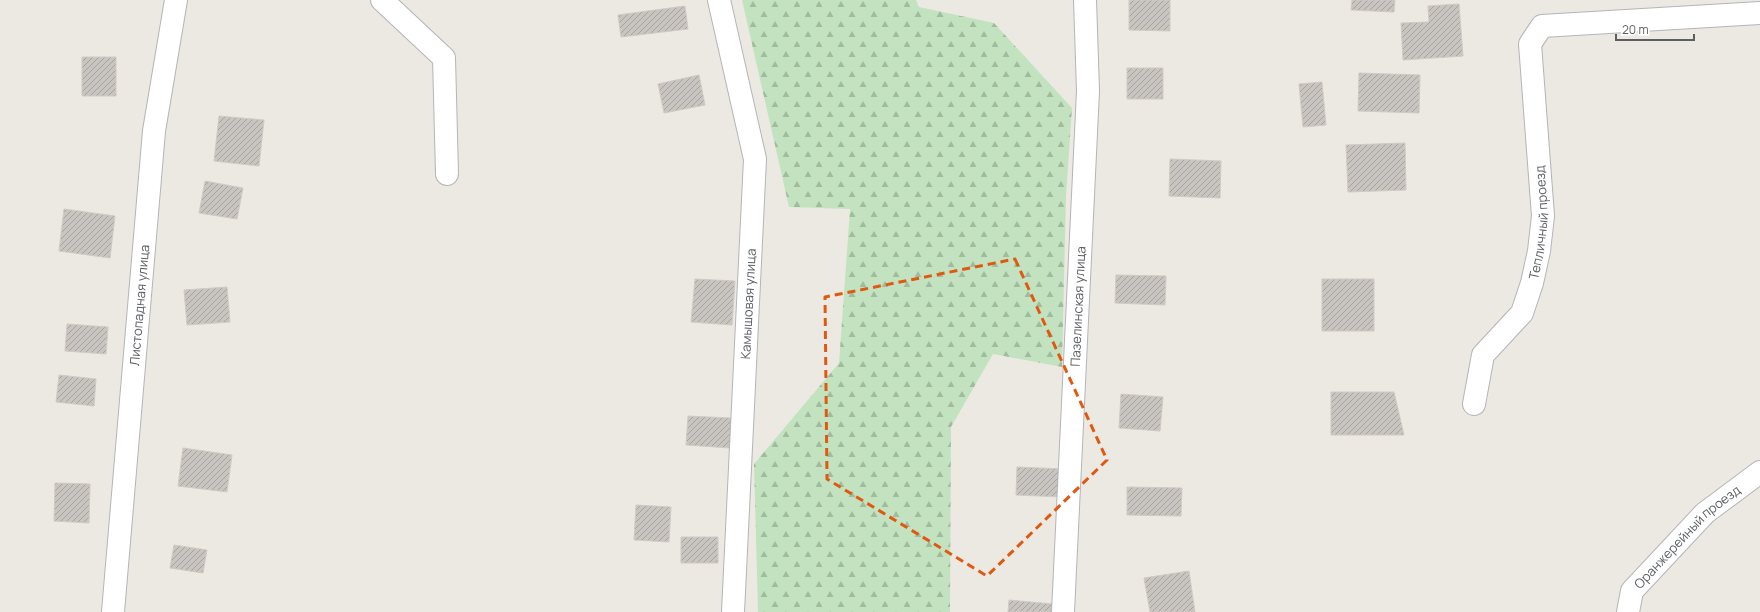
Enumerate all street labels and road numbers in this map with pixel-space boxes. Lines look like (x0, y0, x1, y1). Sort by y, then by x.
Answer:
street label: Тепличный проезд (1524, 165, 1552, 281)
street label: Листопадная улица (125, 244, 153, 366)
street label: Пазелинская улица (1066, 246, 1090, 367)
street label: Камышовая улица (736, 248, 760, 360)
street label: Оранжерейный проезд (1630, 481, 1744, 592)

